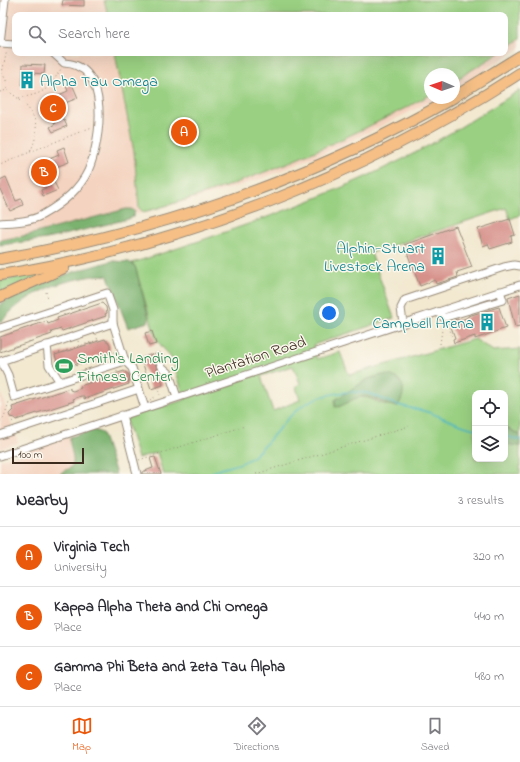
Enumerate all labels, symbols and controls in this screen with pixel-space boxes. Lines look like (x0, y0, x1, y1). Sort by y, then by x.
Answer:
search box (12, 12, 508, 56)
icon: search (26, 23, 48, 45)
text: Search here (58, 23, 130, 45)
north arrow (424, 68, 460, 104)
building icon: Alpha Tau Omega (17, 70, 37, 90)
place label: Alpha Tau Omega (40, 70, 158, 94)
pin: C (40, 93, 66, 123)
pin: A (171, 117, 197, 147)
pin: B (31, 157, 57, 187)
place label: Alphin-Stuart Livestock Arena (324, 237, 426, 279)
building icon: Alphin-Stuart Livestock Arena (428, 246, 448, 266)
your location (319, 303, 339, 323)
place label: Campbell Arena (372, 312, 474, 336)
building icon: Campbell Arena (477, 312, 497, 332)
street label: Plantation Road (202, 330, 309, 386)
place label: Smith's Landing Fitness Center (76, 347, 179, 389)
sports icon: Smith's Landing Fitness Center (54, 356, 74, 376)
map controls (472, 390, 508, 462)
button: locate (472, 390, 508, 426)
button: layers (472, 426, 508, 462)
scale bar (12, 446, 84, 465)
text: 100 m (18, 447, 42, 463)
text: Nearby (16, 488, 68, 513)
text: 3 results (458, 491, 504, 510)
text: Virginia Tech (54, 536, 130, 558)
text: A (25, 547, 33, 566)
text: 320 m (473, 547, 504, 566)
text: University (54, 558, 107, 577)
text: Kappa Alpha Theta and Chi Omega (54, 596, 268, 618)
text: B (25, 607, 33, 626)
text: 440 m (474, 607, 504, 626)
text: Place (54, 618, 82, 637)
text: Gamma Phi Beta and Zeta Tau Alpha (54, 656, 285, 678)
text: C (25, 667, 33, 686)
text: 480 m (475, 667, 504, 686)
text: Place (54, 678, 82, 697)
tab: Map (71, 715, 93, 755)
tab: Directions (234, 715, 279, 755)
tab: Saved (421, 715, 449, 755)

